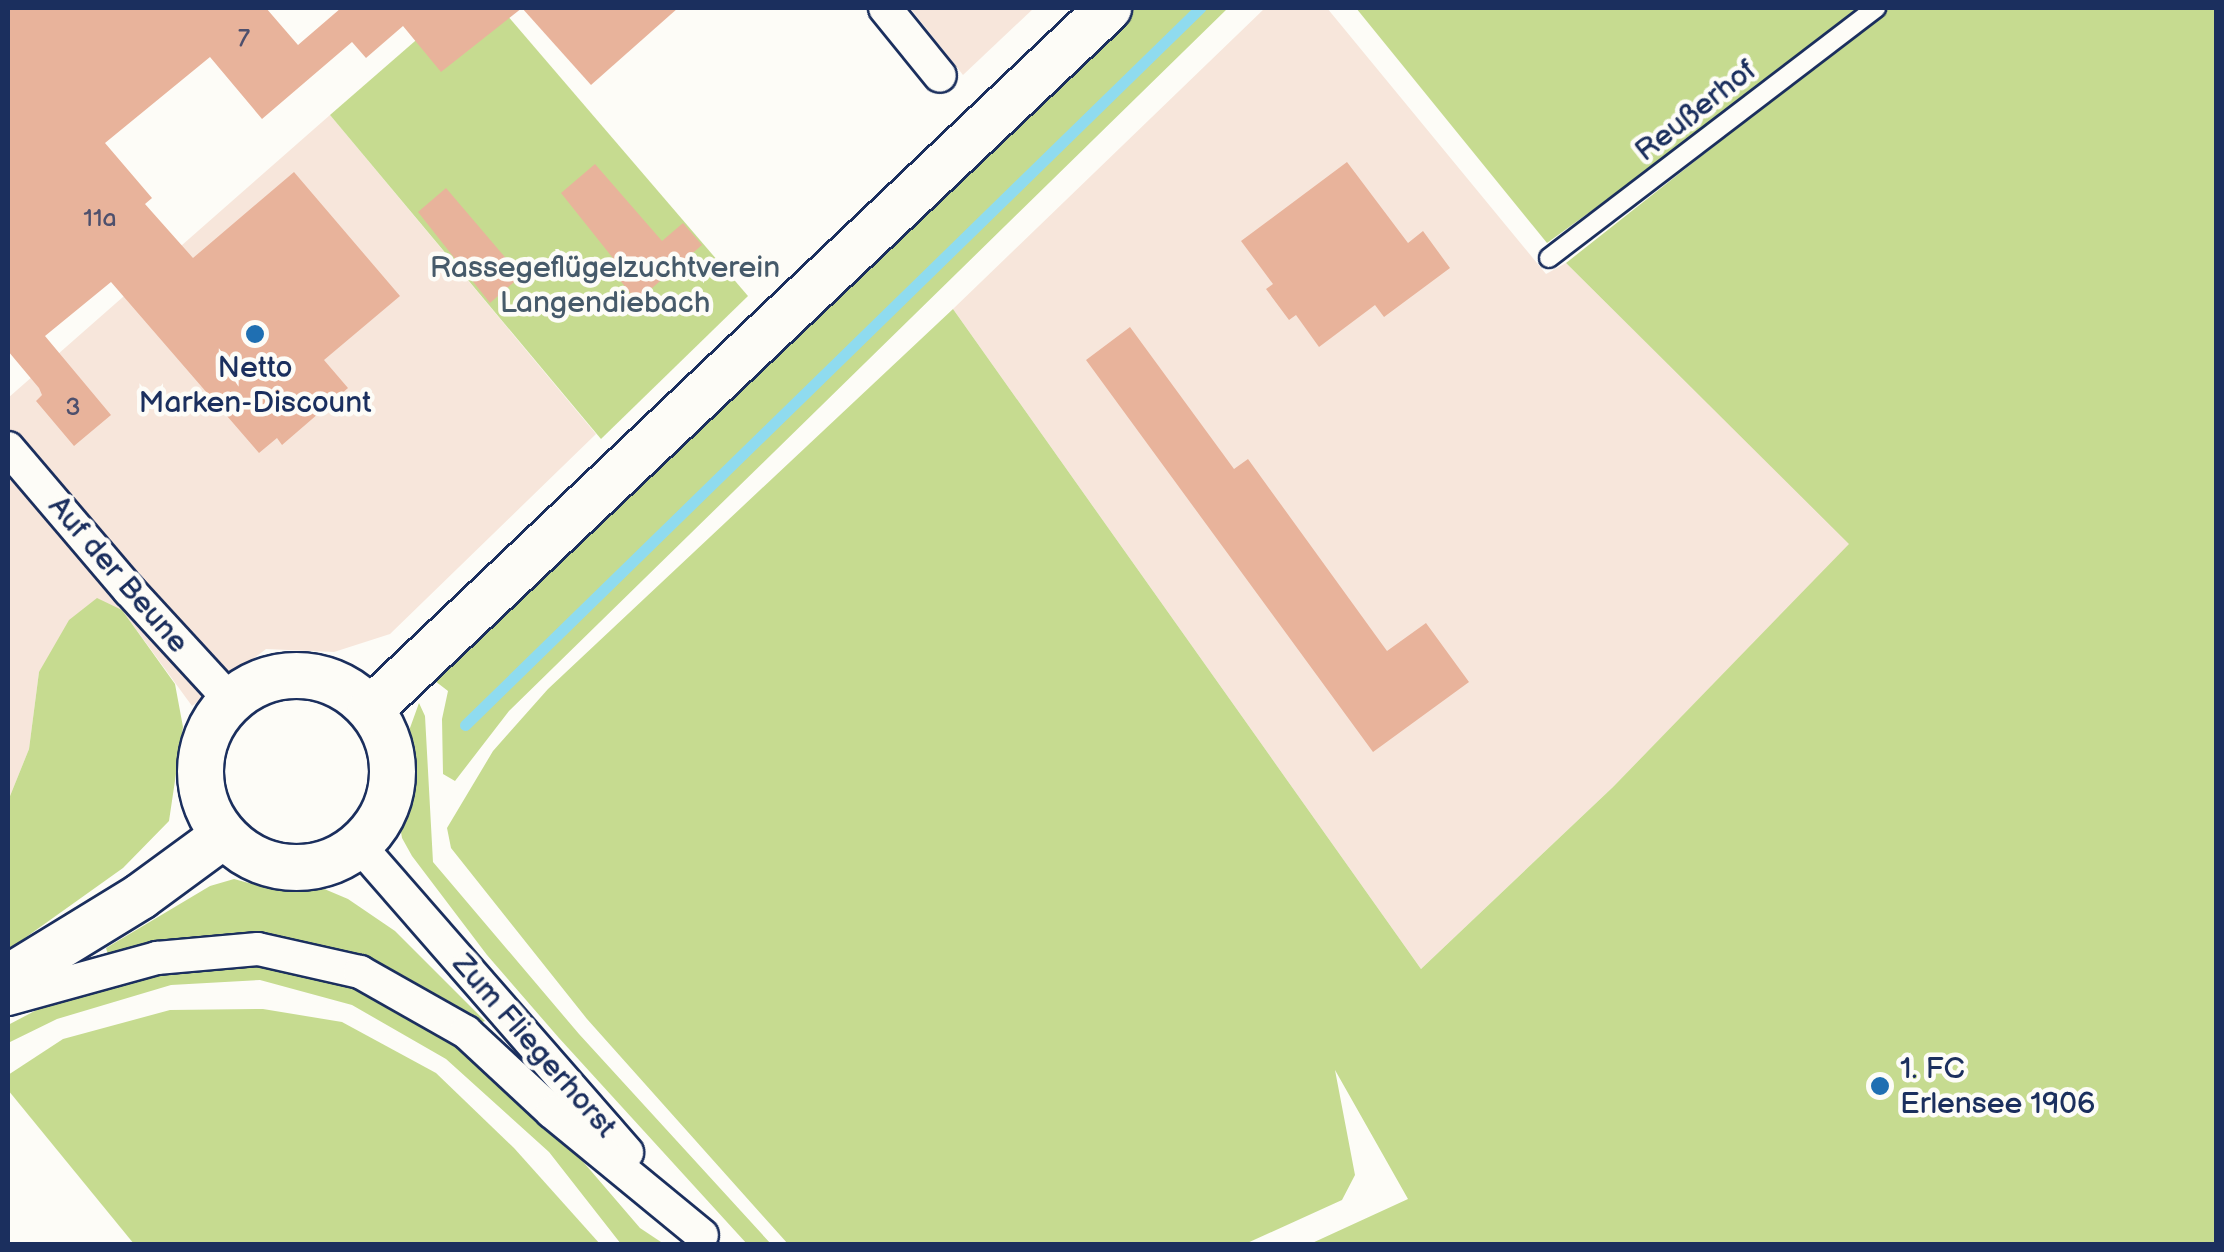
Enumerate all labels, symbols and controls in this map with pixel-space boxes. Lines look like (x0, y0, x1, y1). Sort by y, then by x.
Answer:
house number: 7 (238, 24, 250, 54)
street label: Reußerhof (1628, 52, 1764, 170)
house number: 11a (83, 204, 117, 234)
park label: Rassegeflügelzuchtverein Langendiebach (430, 250, 780, 320)
marker: Netto Marken-Discount (244, 323, 266, 345)
place label: Netto Marken-Discount (139, 350, 371, 420)
house number: 3 (65, 393, 81, 423)
street label: Auf der Beune (40, 489, 196, 661)
street label: Zum Fliegerhorst (445, 947, 623, 1145)
place label: 1. FC Erlensee 1906 (1900, 1051, 2095, 1122)
marker: 1. FC Erlensee 1906 (1869, 1075, 1891, 1097)

